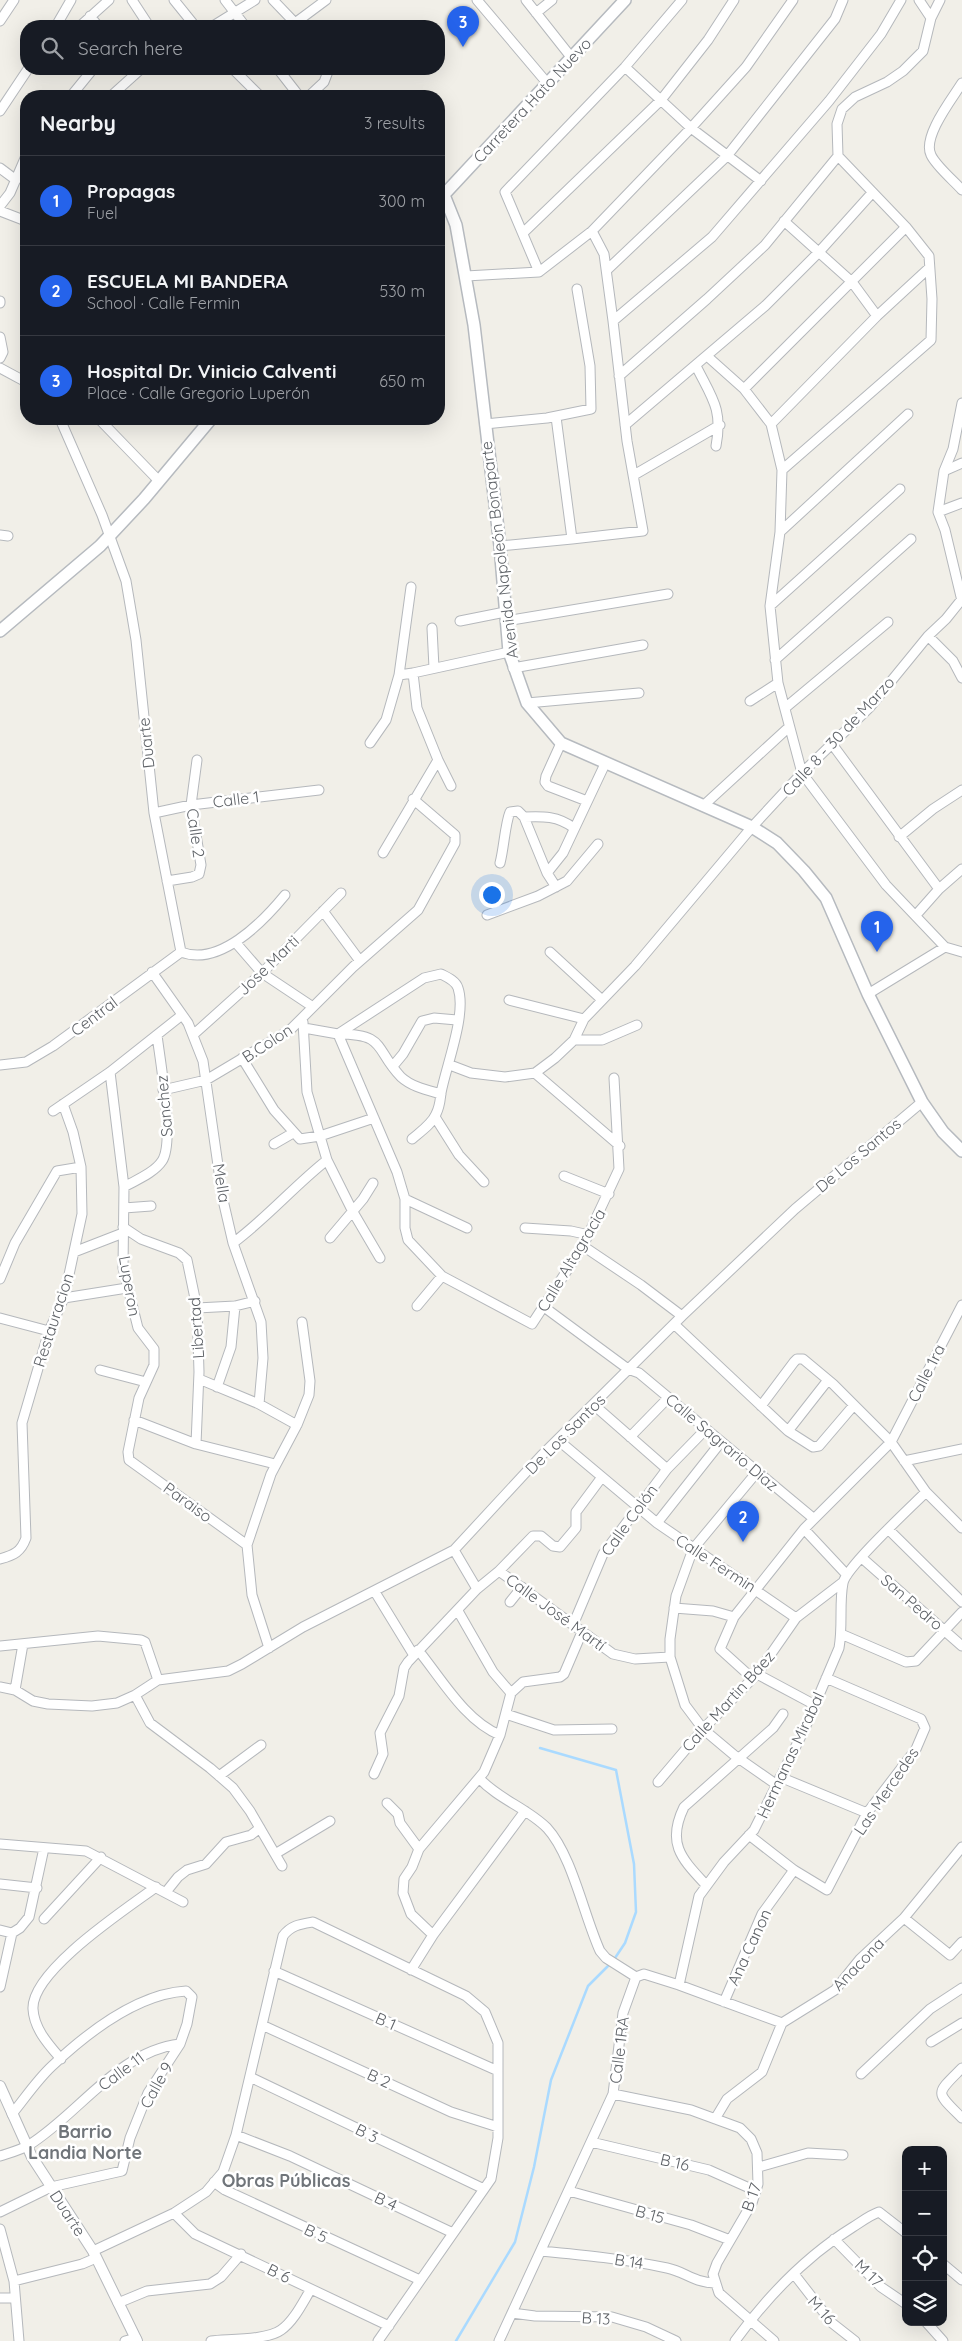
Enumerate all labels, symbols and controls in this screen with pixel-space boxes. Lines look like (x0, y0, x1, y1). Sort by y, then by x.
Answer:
pin: 3 (447, 6, 479, 47)
search box (20, 20, 445, 75)
street label: Carretera Hato Nuevo (469, 33, 595, 167)
icon: search (38, 34, 66, 62)
text: Search here (78, 36, 183, 60)
text: Nearby (40, 110, 116, 136)
text: 3 results (364, 113, 425, 133)
text: Propagas (87, 179, 175, 203)
text: 1 (53, 191, 59, 211)
text: 300 m (379, 191, 425, 211)
text: Fuel (87, 203, 118, 223)
text: ESCUELA MI BANDERA (87, 269, 288, 293)
text: 2 (51, 281, 61, 301)
text: 530 m (379, 281, 425, 301)
text: School · Calle Fermin (87, 293, 240, 313)
text: Hospital Dr. Vinicio Calventi (87, 359, 336, 383)
text: 3 (52, 371, 60, 391)
text: 650 m (379, 371, 425, 391)
text: Place · Calle Gregorio Luperón (87, 383, 310, 403)
street label: Avenida Napoleón Bonaparte (476, 440, 522, 660)
street label: Calle 8 - 30 de Marzo (777, 672, 899, 800)
street label: Duarte (133, 717, 159, 769)
street label: Calle 1 (212, 786, 260, 812)
street label: Calle 2 (183, 807, 209, 859)
your location (479, 882, 505, 908)
pin: 1 (861, 911, 893, 952)
street label: Jose Marti (233, 931, 303, 999)
street label: Central (67, 992, 121, 1040)
street label: B.Colon (238, 1019, 296, 1067)
street label: Sanchez (151, 1074, 177, 1138)
street label: De Los Santos (811, 1113, 905, 1197)
street label: Mella (209, 1162, 235, 1204)
street label: Calle Altagracia (532, 1205, 610, 1315)
street label: Luperon (115, 1254, 145, 1318)
street label: Restauracion (28, 1271, 78, 1369)
street label: Libertad (184, 1297, 208, 1359)
street label: Calle 1ra (903, 1341, 949, 1405)
street label: Calle Sagrario Diaz (662, 1389, 782, 1495)
street label: De Los Santos (521, 1390, 609, 1478)
street label: Paraiso (160, 1478, 216, 1526)
street label: Calle Colón (596, 1480, 662, 1560)
pin: 2 (727, 1501, 759, 1542)
street label: Calle Fermin (672, 1530, 760, 1596)
street label: Calle José Martí (502, 1569, 610, 1655)
street label: San Pedro (877, 1570, 947, 1634)
street label: Calle Martin Báez (677, 1646, 779, 1756)
street label: Hermanas Mirabal (752, 1689, 828, 1821)
street label: Las Mercedes (849, 1743, 923, 1839)
street label: Ana Canon (723, 1906, 775, 1988)
street label: Anacona (828, 1933, 888, 1995)
street label: B 1 (372, 2008, 400, 2034)
street label: Calle 1RA (605, 2015, 633, 2085)
street label: Calle 11 (94, 2047, 148, 2095)
street label: Calle 9 (135, 2058, 177, 2112)
street label: B 2 (364, 2064, 394, 2092)
street label: B 3 (352, 2119, 382, 2147)
district label: Barrio Landia Norte (28, 2120, 142, 2164)
map controls (902, 2146, 947, 2326)
button: + (902, 2146, 947, 2191)
street label: B 16 (658, 2149, 692, 2175)
district label: Obras Públicas (222, 2169, 351, 2192)
street label: B 17 (737, 2180, 765, 2214)
street label: Duarte (46, 2186, 90, 2240)
street label: B 4 (371, 2187, 401, 2215)
button: − (902, 2191, 947, 2236)
street label: B 15 (633, 2200, 667, 2228)
street label: B 5 (301, 2219, 331, 2247)
button: locate (902, 2236, 947, 2281)
street label: B 14 (613, 2249, 645, 2273)
street label: M 17 (851, 2255, 887, 2291)
street label: B 6 (264, 2259, 294, 2287)
button: layers (902, 2281, 947, 2326)
street label: M 16 (804, 2291, 840, 2329)
street label: B 13 (581, 2307, 611, 2329)

